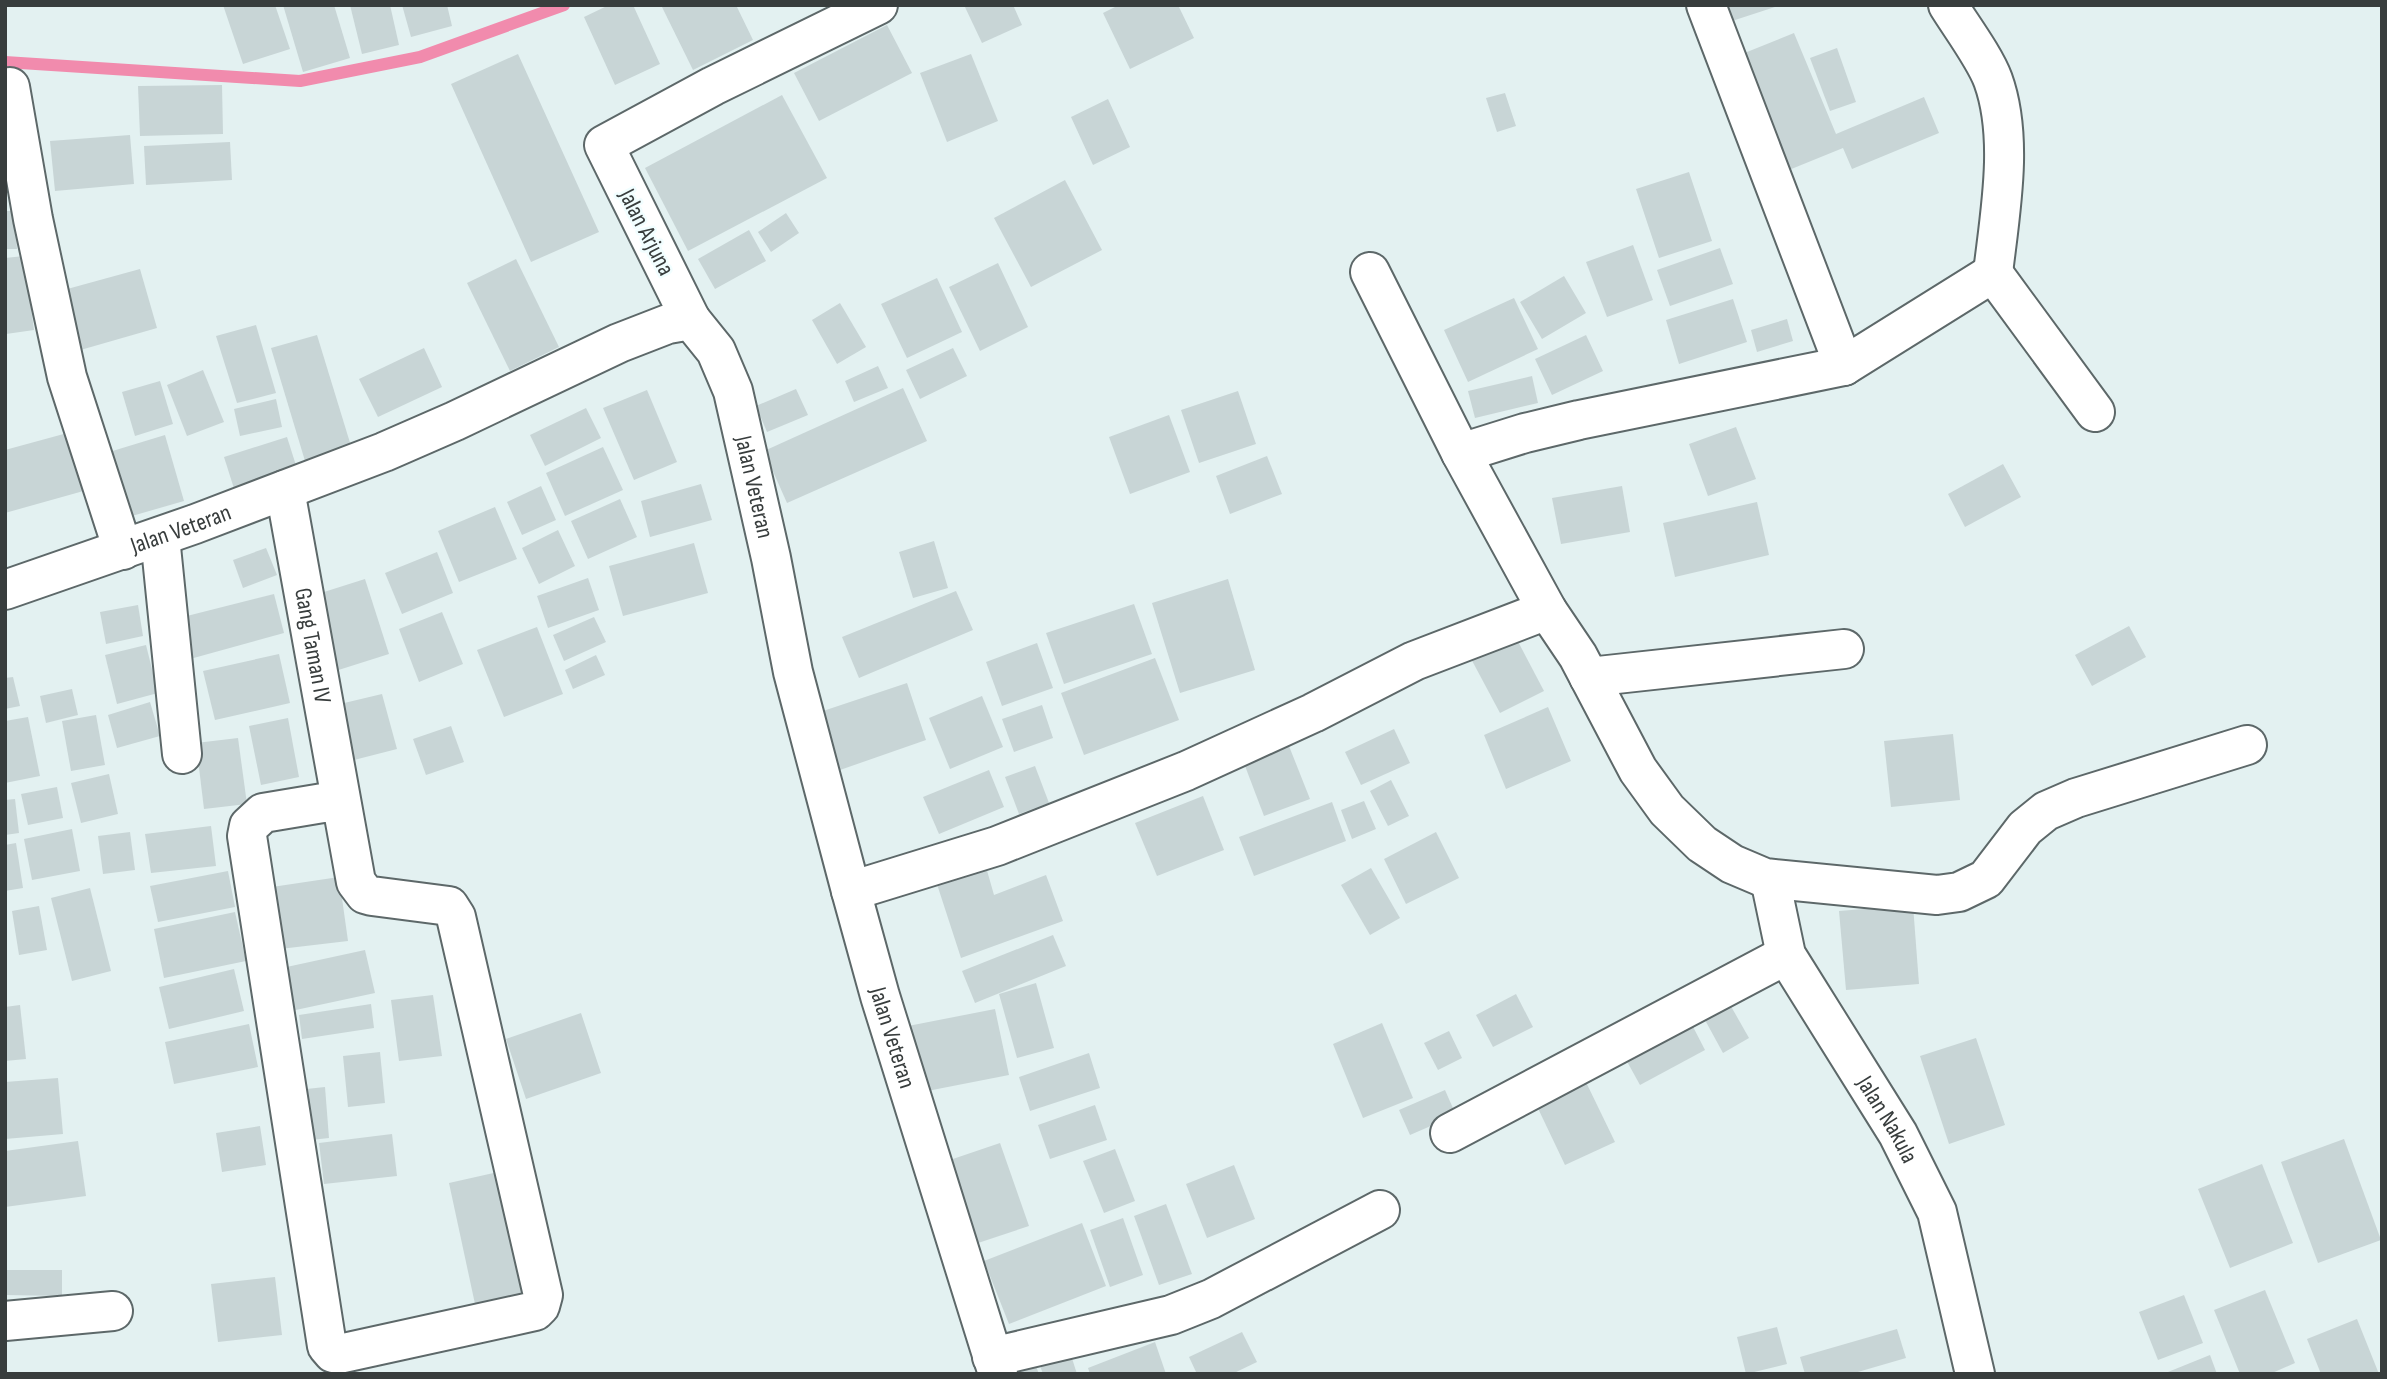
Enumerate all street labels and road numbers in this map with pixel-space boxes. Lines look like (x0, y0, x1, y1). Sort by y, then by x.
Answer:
street label: Jalan Arjuna (612, 183, 681, 280)
street label: Jalan Veteran (728, 432, 780, 541)
street label: Jalan Veteran (126, 498, 235, 561)
street label: Gang Taman IV (288, 586, 337, 706)
street label: Jalan Veteran (863, 983, 922, 1092)
street label: Jalan Nakula (1850, 1070, 1924, 1168)

